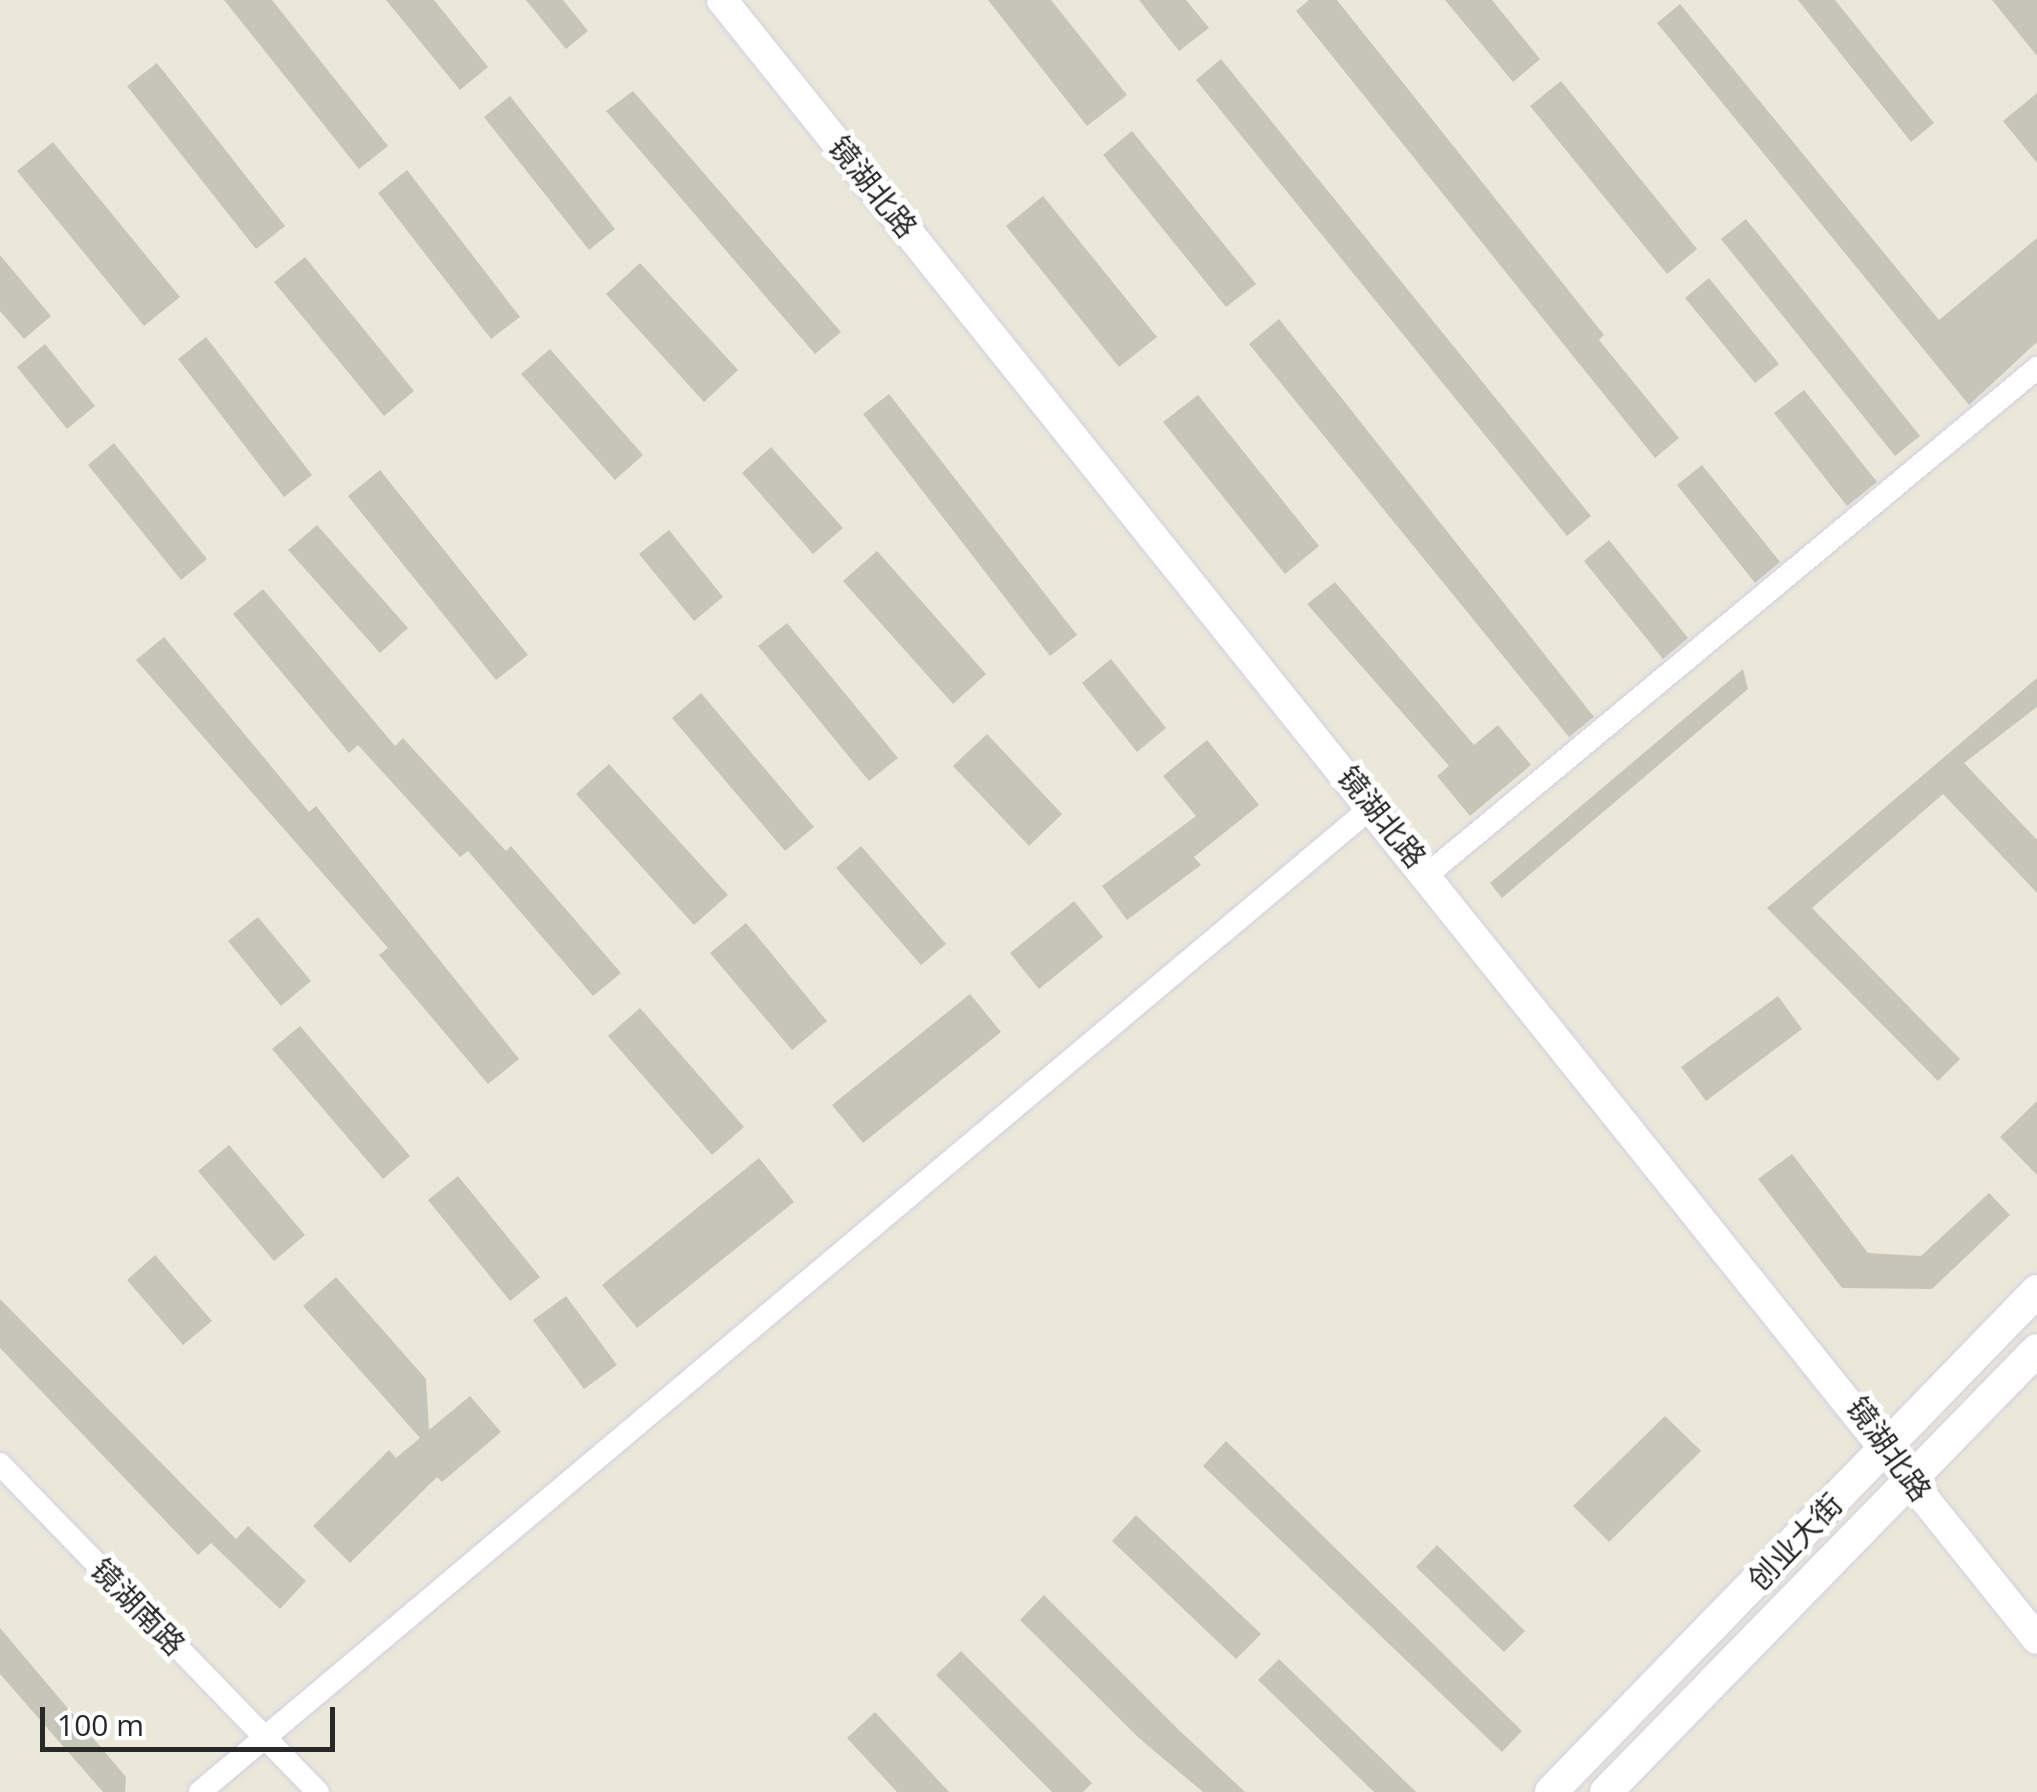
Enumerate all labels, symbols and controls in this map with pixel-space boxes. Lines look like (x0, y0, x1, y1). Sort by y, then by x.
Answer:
street label: 镜湖北路 (821, 129, 925, 245)
street label: 镜湖北路 (1330, 759, 1434, 875)
street label: 镜湖北路 (1839, 1390, 1939, 1508)
street label: 创业大街 (1740, 1486, 1850, 1598)
street label: 镜湖南路 (83, 1551, 193, 1663)
scale bar (45, 1687, 340, 1749)
text: 100 m (57, 1704, 144, 1745)

